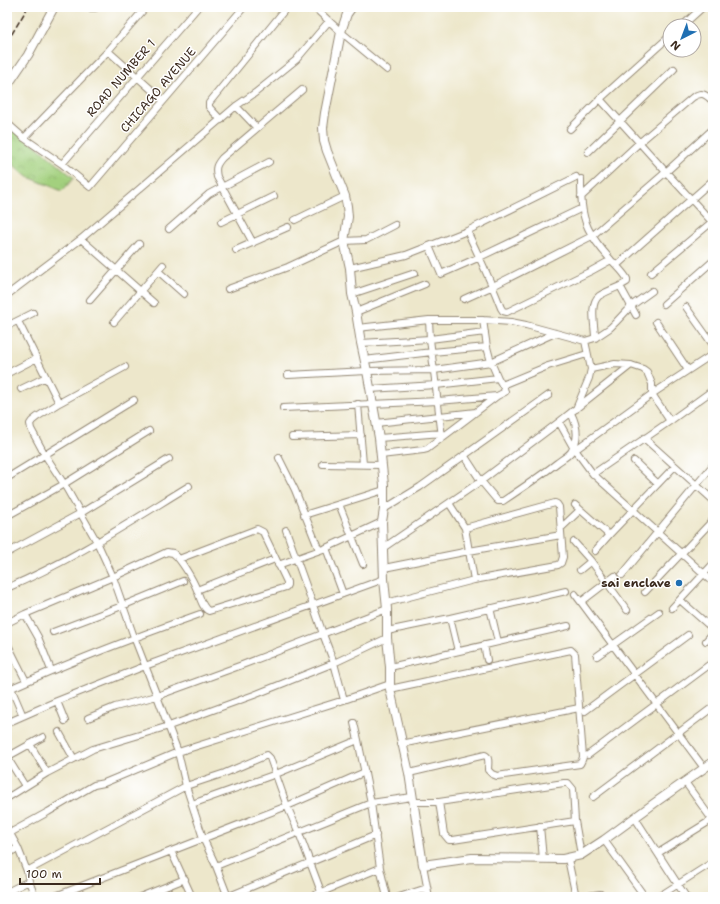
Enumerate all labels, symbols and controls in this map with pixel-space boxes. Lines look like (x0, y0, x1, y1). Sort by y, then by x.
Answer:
north arrow (662, 18, 702, 58)
street label: ROAD NUMBER 1 (83, 36, 159, 120)
text: N (667, 36, 684, 54)
street label: CHICAGO AVENUE (117, 44, 199, 136)
place label: sai enclave (601, 575, 671, 591)
marker: sai enclave (674, 578, 684, 588)
scale bar (20, 860, 100, 886)
text: 100 m (26, 866, 62, 882)

